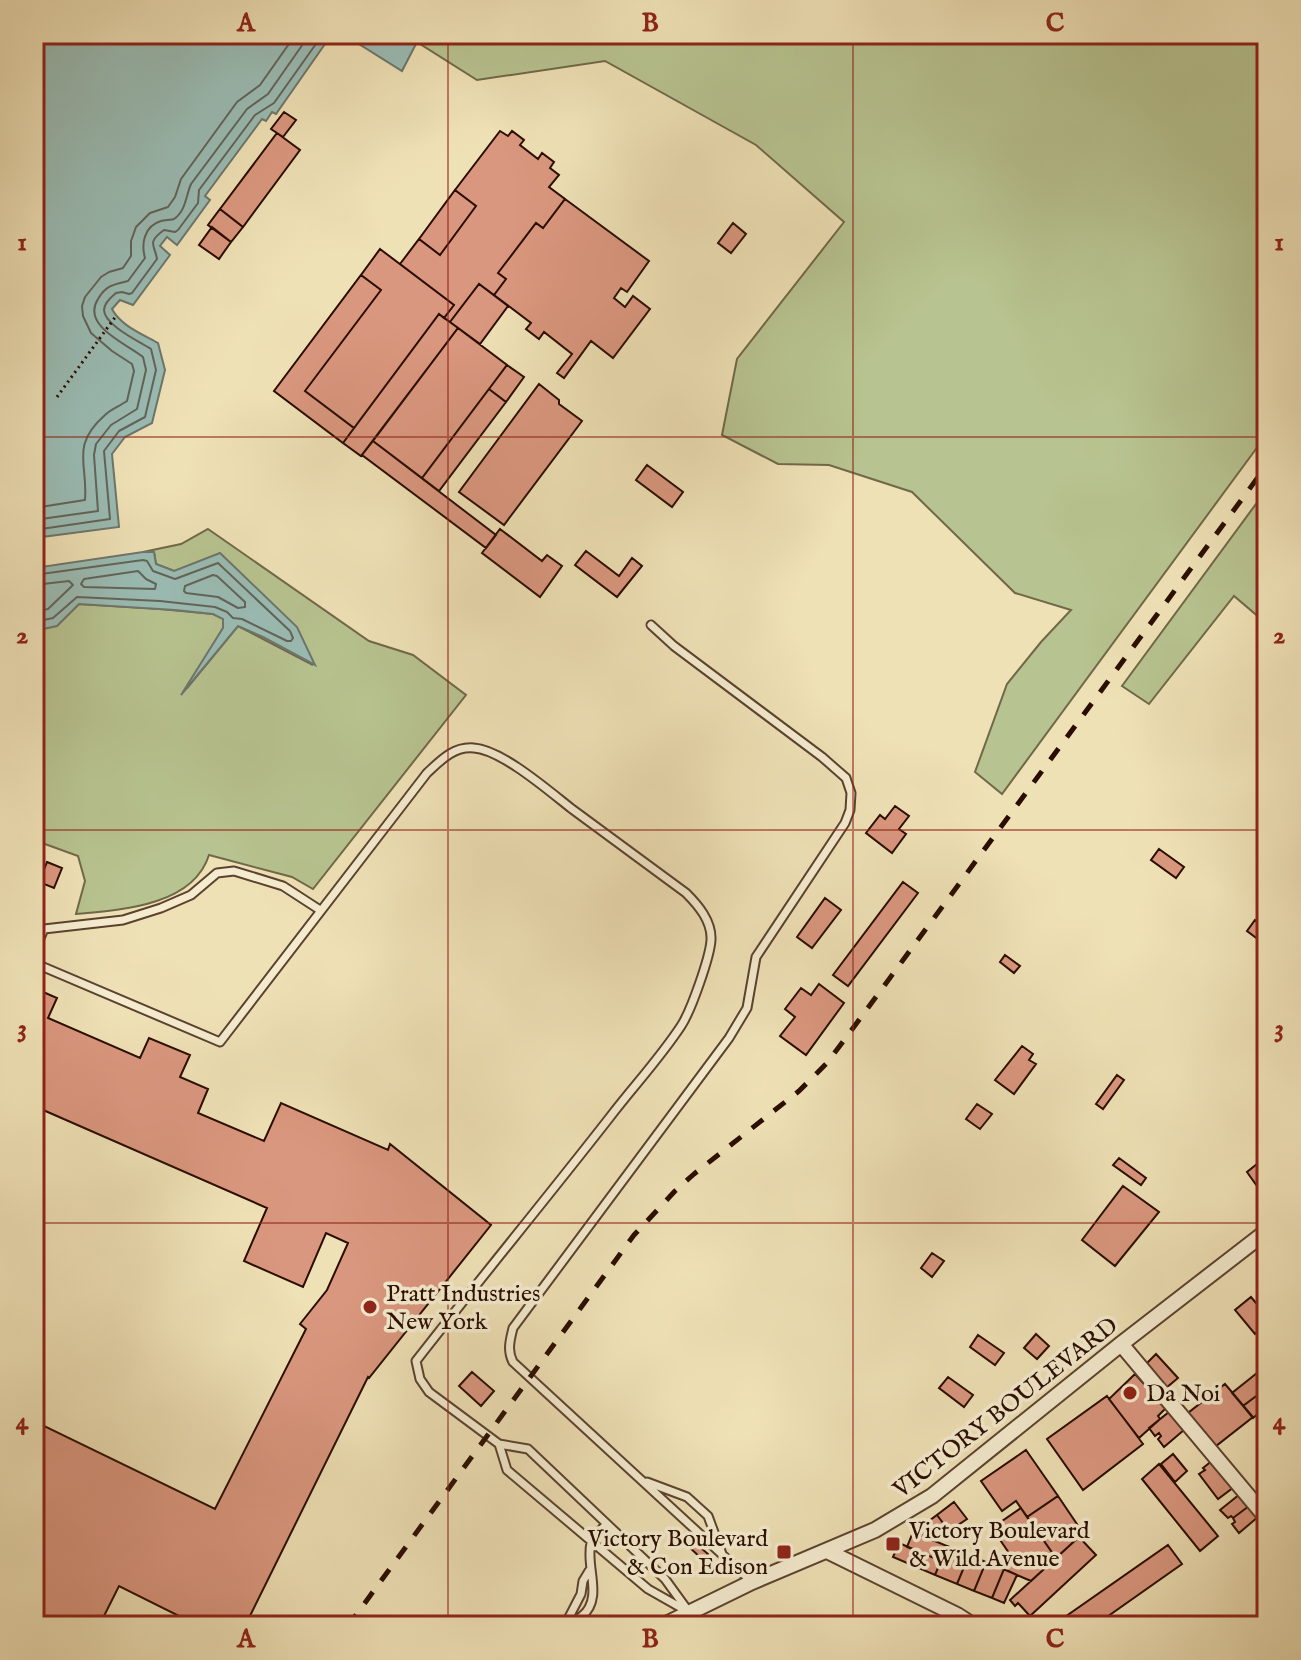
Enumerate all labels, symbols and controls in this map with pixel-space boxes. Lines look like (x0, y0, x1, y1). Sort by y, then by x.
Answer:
text: A (236, 7, 256, 40)
text: B (641, 7, 659, 40)
text: C (1046, 7, 1065, 40)
text: 1 (17, 226, 27, 259)
text: 1 (1274, 226, 1284, 259)
text: 2 (16, 619, 28, 652)
text: 2 (1273, 619, 1285, 652)
text: 3 (17, 1012, 27, 1045)
text: 3 (1274, 1012, 1284, 1045)
place label: Pratt Industries New York (386, 1279, 540, 1338)
marker: Pratt Industries New York (361, 1298, 379, 1316)
street label: VICTORY BOULEVARD (886, 1311, 1125, 1506)
place label: Da Noi (1146, 1379, 1220, 1410)
marker: Da Noi (1121, 1384, 1139, 1402)
text: 4 (16, 1405, 30, 1438)
text: 4 (1273, 1405, 1287, 1438)
place label: Victory Boulevard & Wild Avenue (908, 1516, 1090, 1575)
place label: Victory Boulevard & Con Edison (587, 1524, 768, 1583)
marker: Victory Boulevard & Wild Avenue (884, 1535, 902, 1553)
marker: Victory Boulevard & Con Edison (775, 1543, 793, 1561)
text: A (236, 1623, 256, 1656)
text: B (641, 1623, 659, 1656)
text: C (1046, 1623, 1065, 1656)

